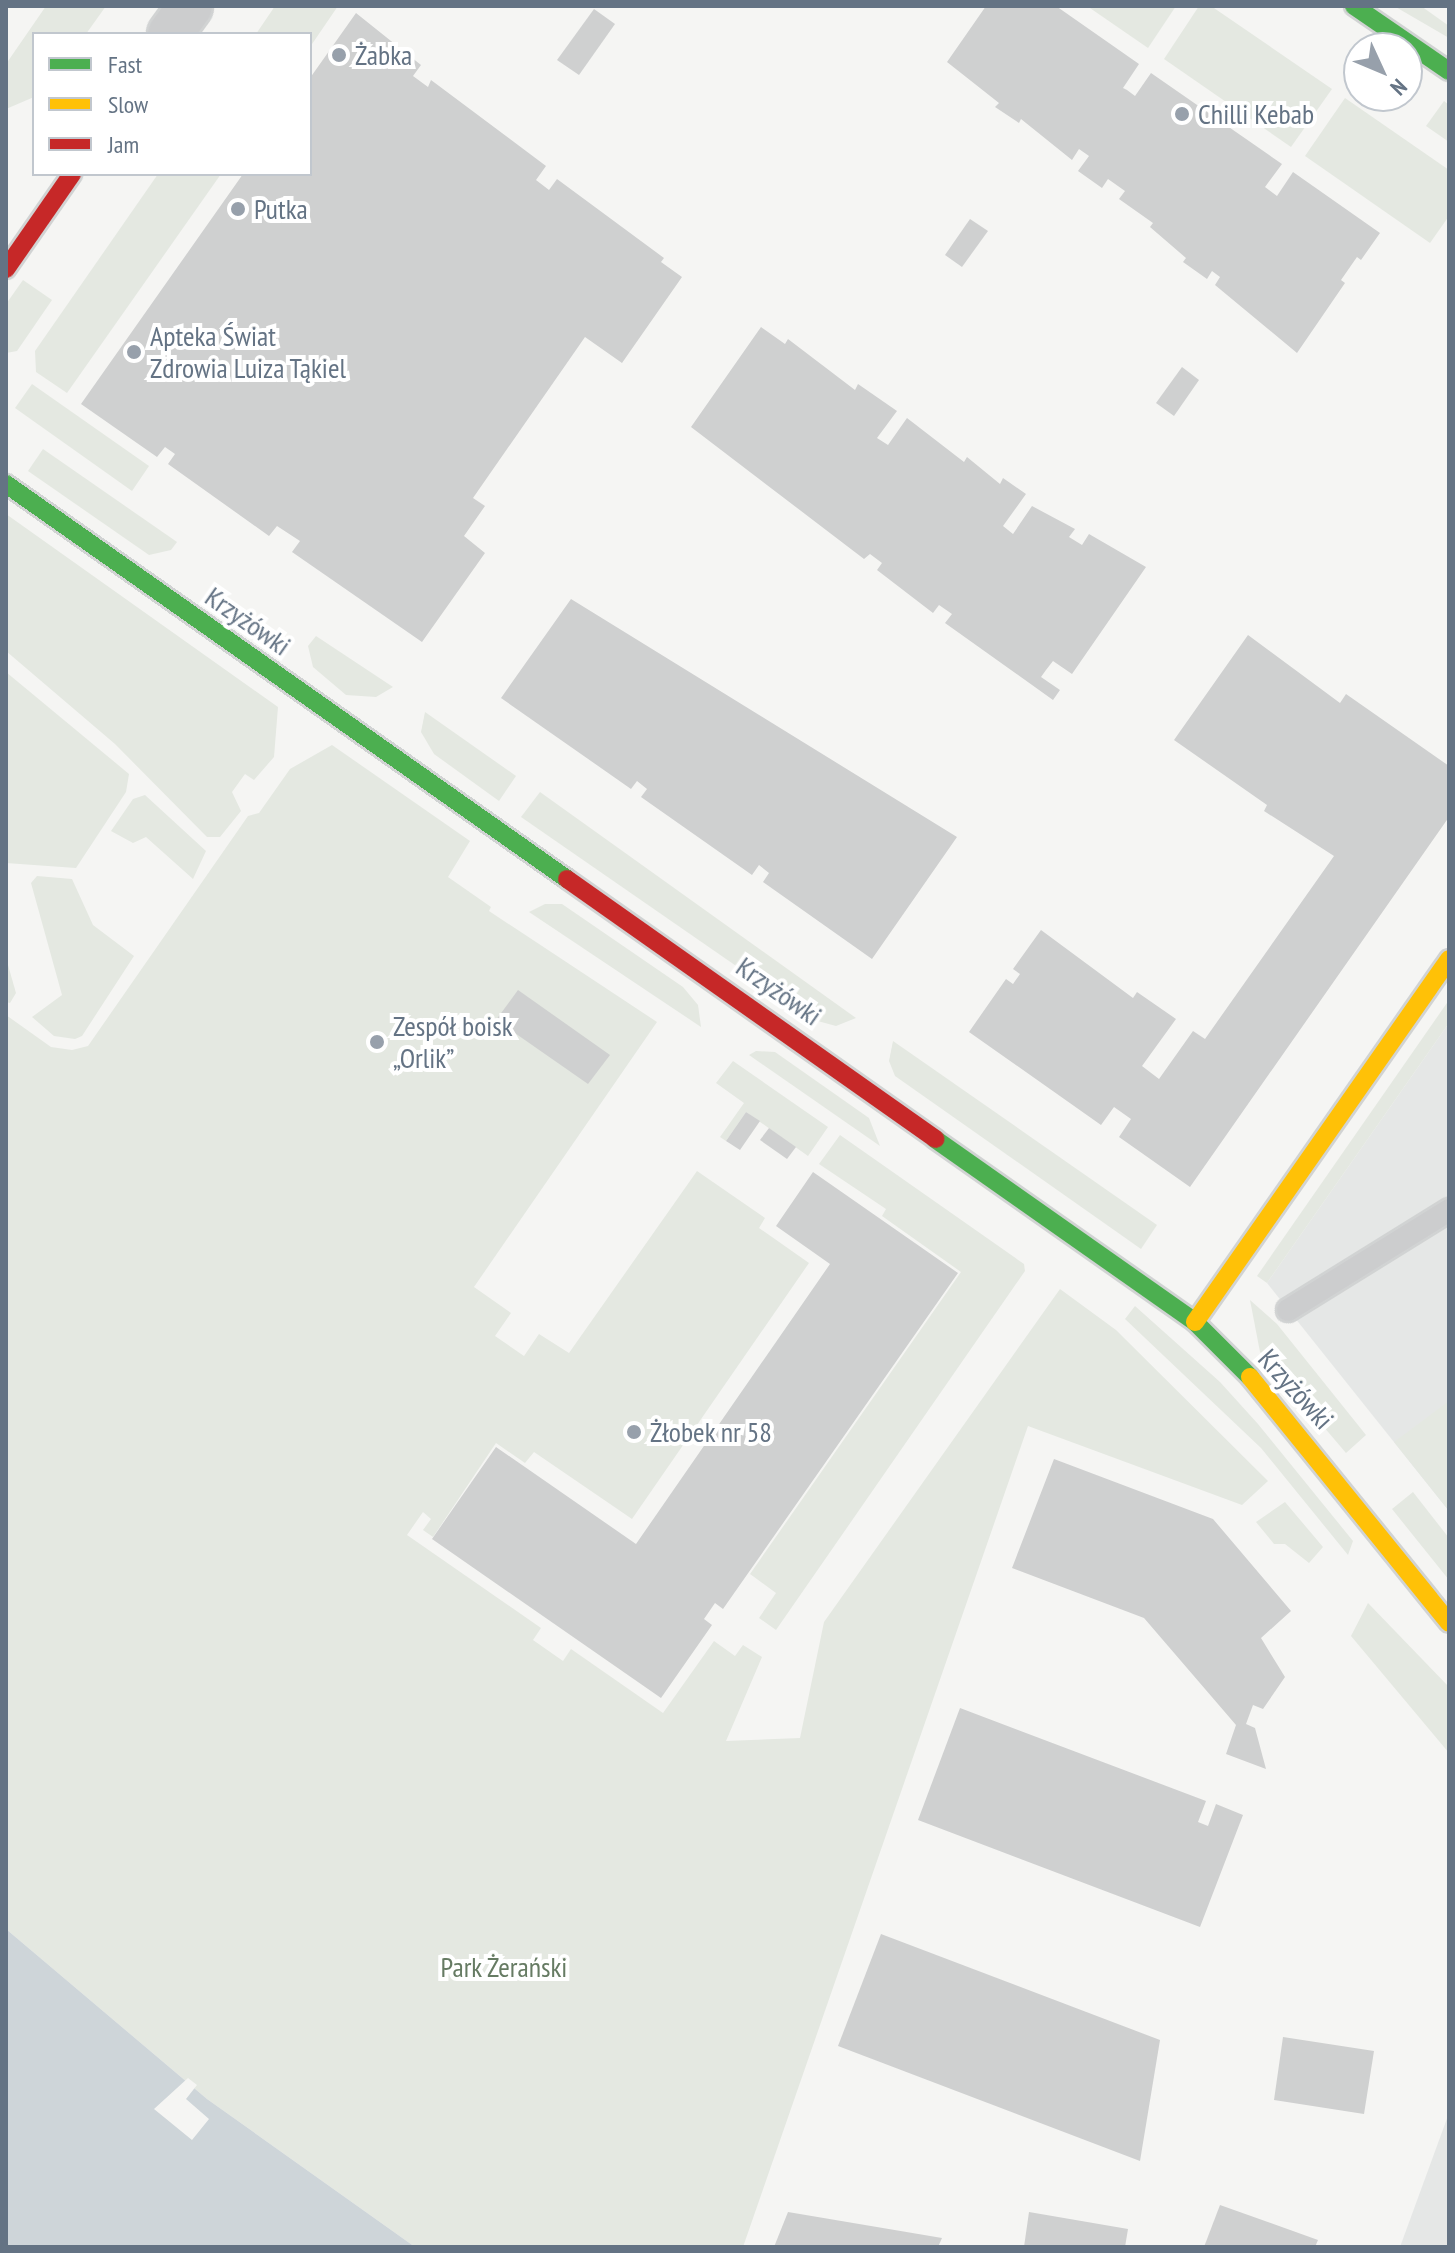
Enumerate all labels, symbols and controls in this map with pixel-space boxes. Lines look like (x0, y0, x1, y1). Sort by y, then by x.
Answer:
legend (32, 32, 312, 176)
north arrow (1343, 32, 1423, 112)
place label: Żabka (355, 38, 412, 72)
marker: Żabka (330, 46, 348, 64)
text: Fast (108, 49, 142, 80)
text: N (1385, 73, 1413, 101)
text: Slow (108, 89, 148, 120)
place label: Chilli Kebab (1198, 97, 1314, 131)
marker: Chilli Kebab (1173, 105, 1191, 123)
text: Jam (108, 129, 139, 160)
place label: Putka (254, 192, 308, 226)
marker: Putka (229, 200, 247, 218)
place label: Apteka Świat Zdrowia Luiza Tąkiel (150, 319, 347, 385)
marker: Apteka Świat Zdrowia Luiza Tąkiel (125, 343, 143, 361)
street label: Krzyżówki (199, 580, 297, 662)
street label: Krzyżówki (730, 950, 828, 1032)
place label: Zespół boisk „Orlik” (393, 1009, 513, 1075)
marker: Zespół boisk „Orlik” (368, 1033, 386, 1051)
street label: Krzyżówki (1251, 1342, 1341, 1436)
place label: Żłobek nr 58 (650, 1415, 773, 1449)
marker: Żłobek nr 58 (625, 1423, 643, 1441)
park label: Park Żerański (440, 1950, 568, 1984)

